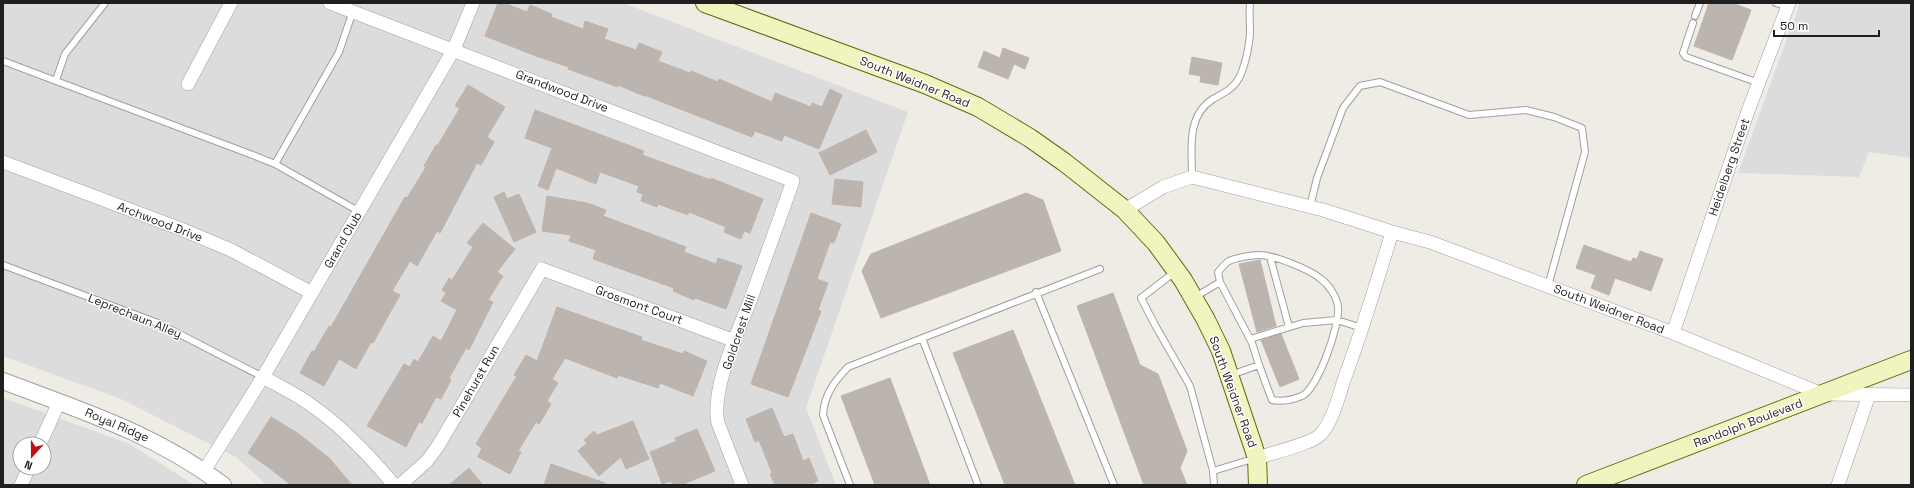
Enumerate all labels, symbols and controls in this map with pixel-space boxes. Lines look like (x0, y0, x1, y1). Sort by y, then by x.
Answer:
scale bar (1774, 12, 1879, 38)
text: 50 m (1780, 18, 1808, 34)
street label: South Weidner Road (857, 53, 973, 111)
street label: Grandwood Drive (513, 66, 611, 116)
street label: Heidelberg Street (1705, 116, 1753, 218)
street label: Archwood Drive (115, 198, 205, 246)
street label: Grand Club (320, 208, 366, 271)
street label: South Weidner Road (1551, 280, 1667, 338)
street label: Grosmont Court (593, 282, 685, 328)
street label: Leprechaun Alley (86, 290, 184, 342)
street label: Goldcrest Mill (719, 292, 759, 372)
street label: South Weidner Road (1205, 334, 1261, 450)
street label: Pinehurst Run (449, 342, 503, 420)
street label: Randolph Boulevard (1691, 395, 1805, 451)
street label: Royal Ridge (82, 404, 152, 446)
north arrow (12, 436, 52, 476)
text: N (22, 457, 34, 473)

